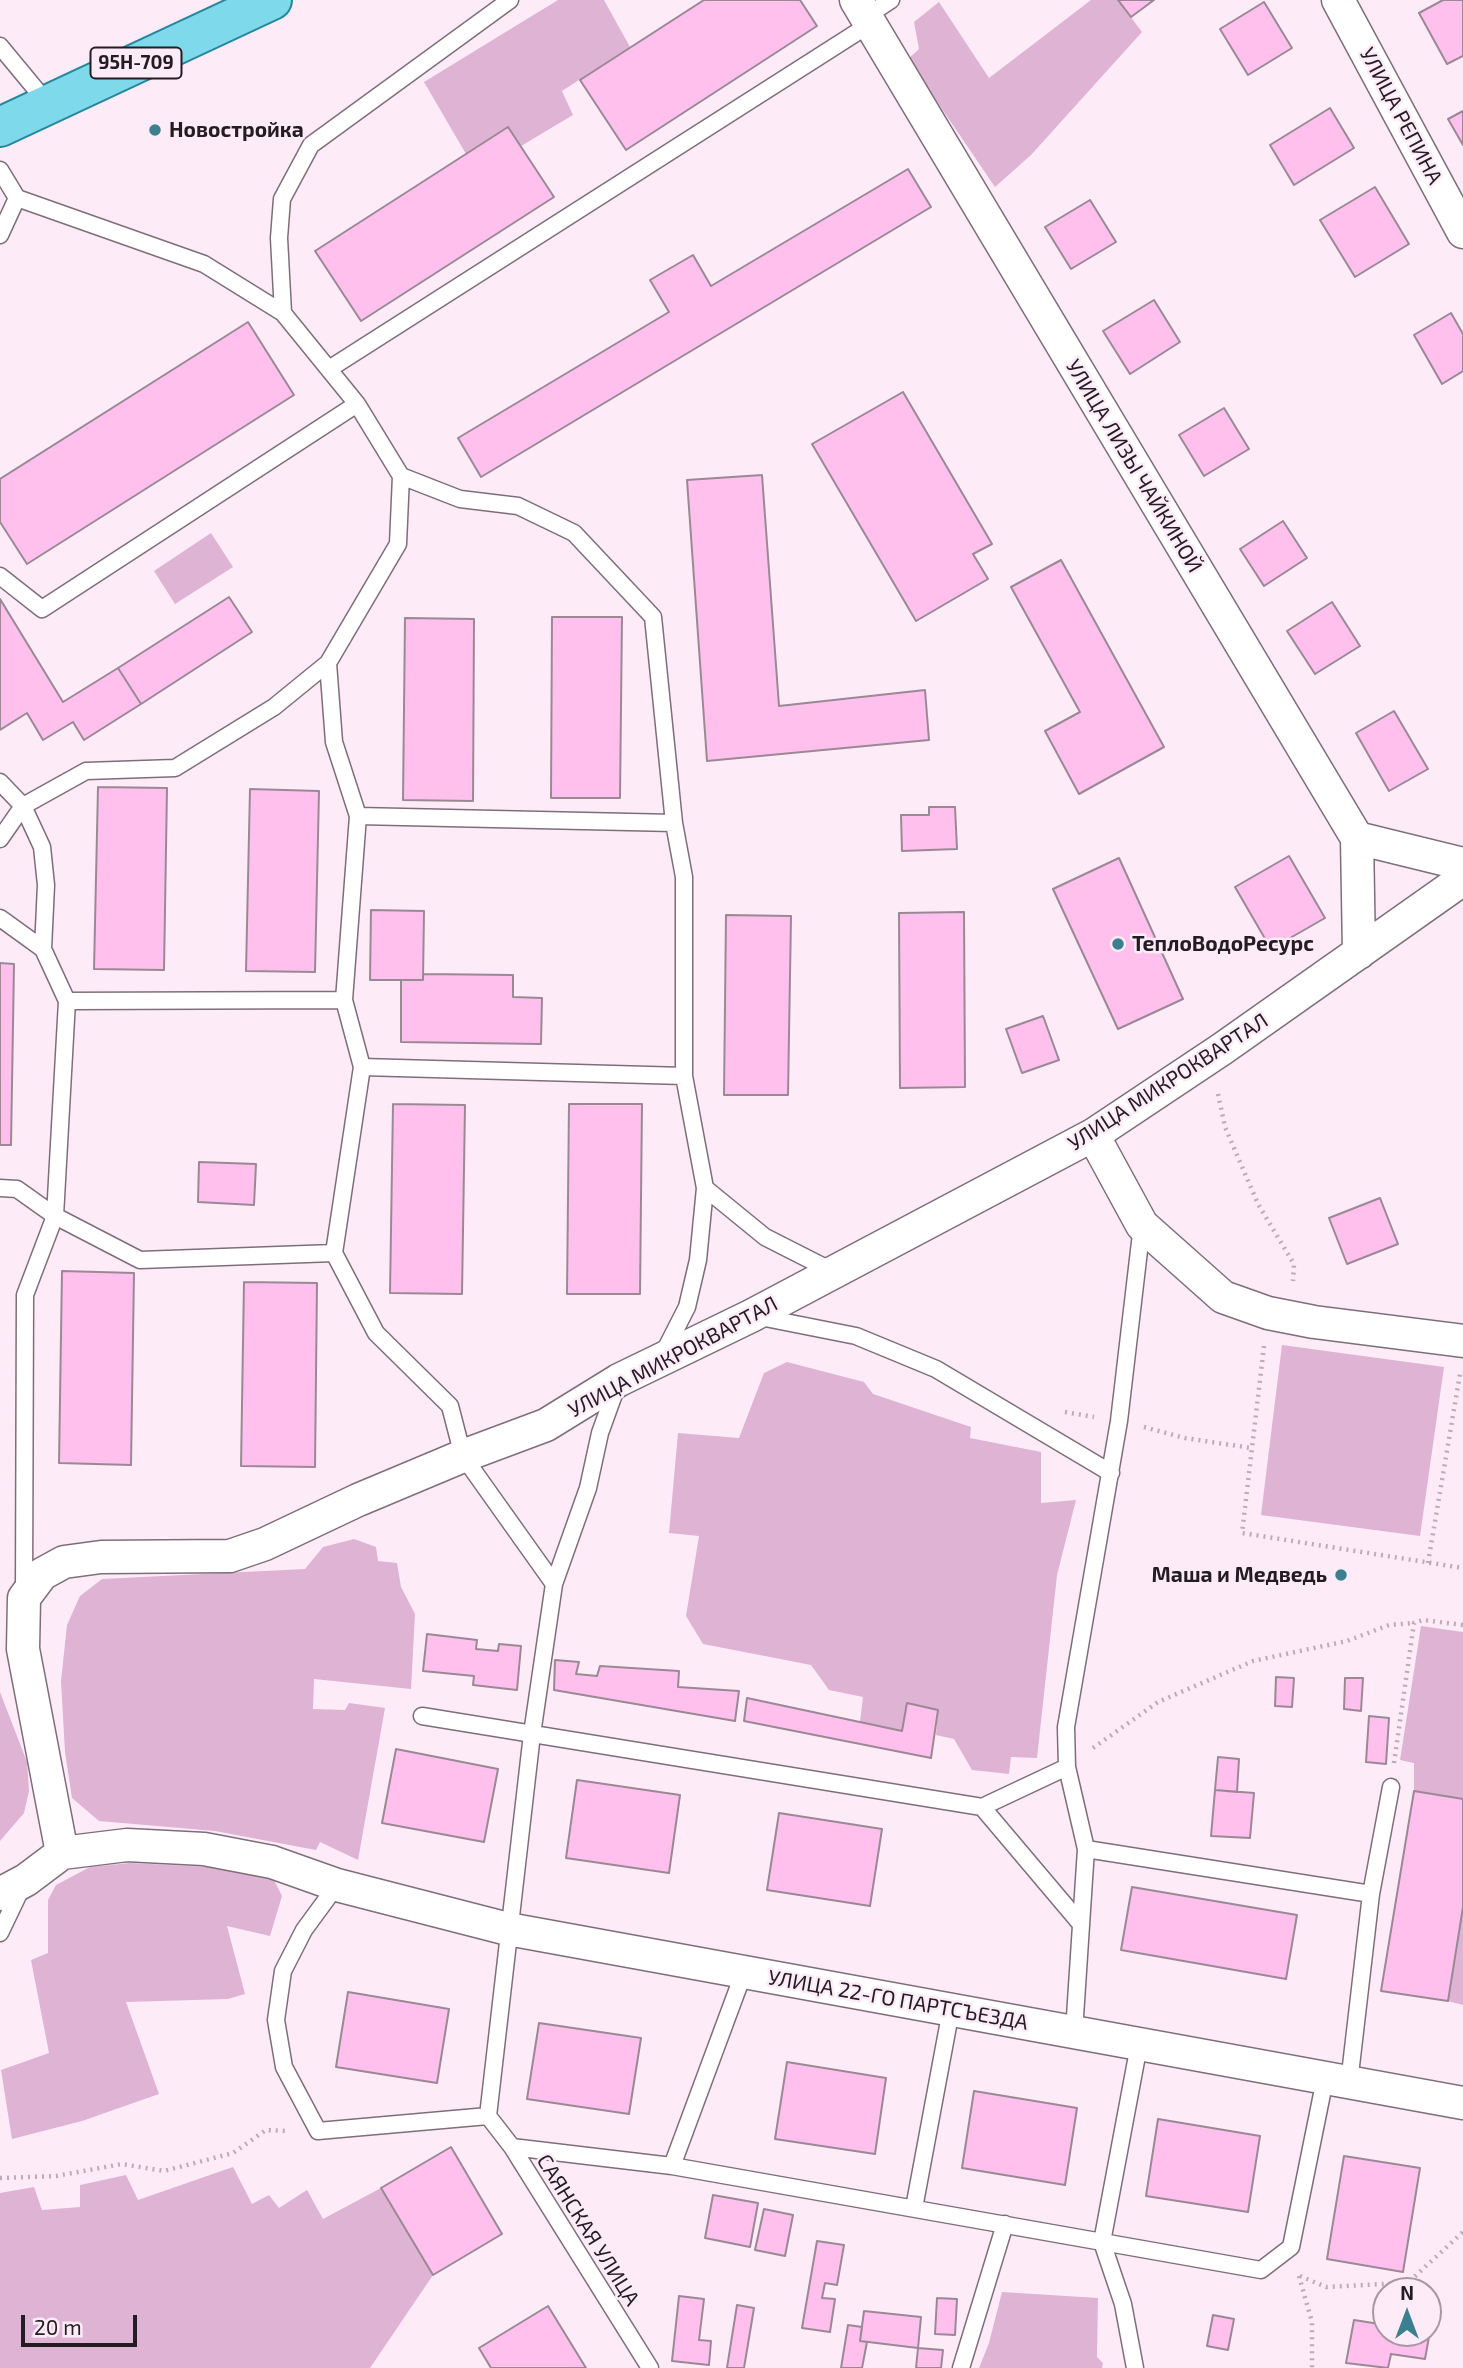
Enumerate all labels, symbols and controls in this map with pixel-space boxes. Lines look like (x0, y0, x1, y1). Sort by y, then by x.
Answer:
street label: УЛИЦА РЕПИНА (1354, 43, 1448, 189)
road number: 95Н-709 (90, 48, 182, 78)
place label: Новостройка (169, 117, 304, 143)
marker: Новостройка (147, 122, 163, 138)
street label: УЛИЦА ЛИЗЫ ЧАЙКИНОЙ (1060, 355, 1208, 577)
place label: ТеплоВодоРесурс (1132, 931, 1314, 957)
marker: ТеплоВодоРесурс (1110, 936, 1126, 952)
street label: УЛИЦА МИКРОКВАРТАЛ (1063, 1008, 1273, 1156)
street label: УЛИЦА МИКРОКВАРТАЛ (564, 1291, 782, 1423)
place label: Маша и Медведь (1152, 1562, 1327, 1588)
marker: Маша и Медведь (1333, 1567, 1349, 1583)
street label: УЛИЦА 22-ГО ПАРТСЪЕЗДА (766, 1965, 1030, 2035)
street label: САЯНСКАЯ УЛИЦА (531, 2150, 645, 2310)
north arrow (1372, 2277, 1442, 2347)
text: N (1400, 2281, 1414, 2304)
scale bar (24, 2302, 140, 2346)
text: 20 m (34, 2314, 82, 2339)

